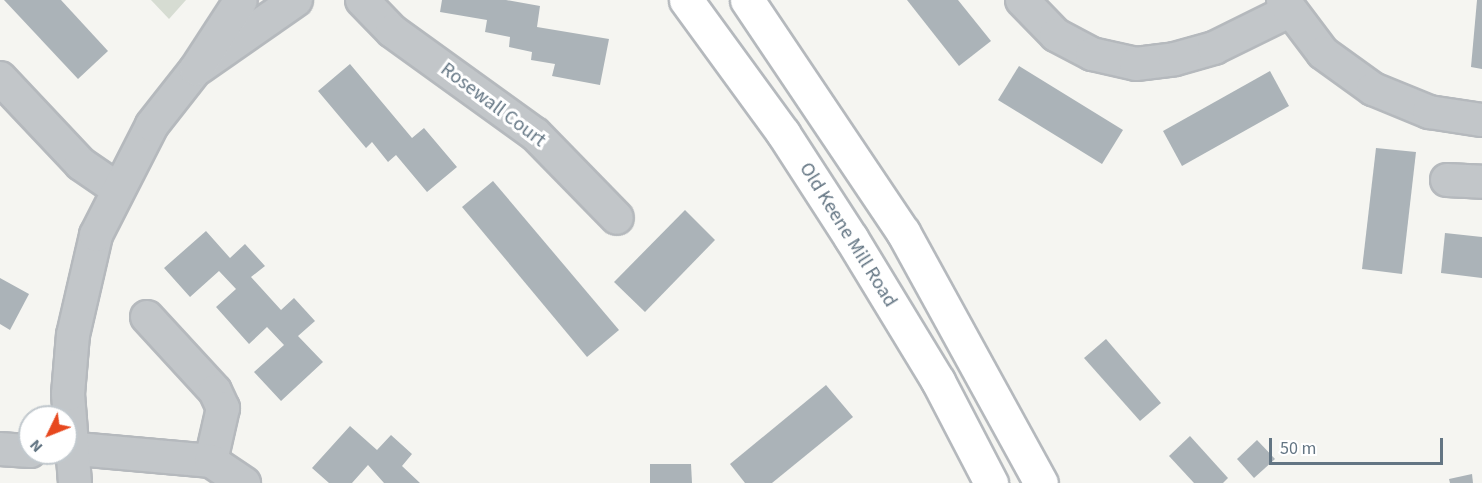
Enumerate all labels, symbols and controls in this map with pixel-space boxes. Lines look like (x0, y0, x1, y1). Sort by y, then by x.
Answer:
street label: Rosewall Court (436, 58, 550, 152)
street label: Old Keene Mill Road (794, 158, 902, 312)
north arrow (18, 405, 78, 465)
scale bar (1272, 426, 1446, 464)
text: N (25, 435, 48, 457)
text: 50 m (1280, 436, 1316, 461)

